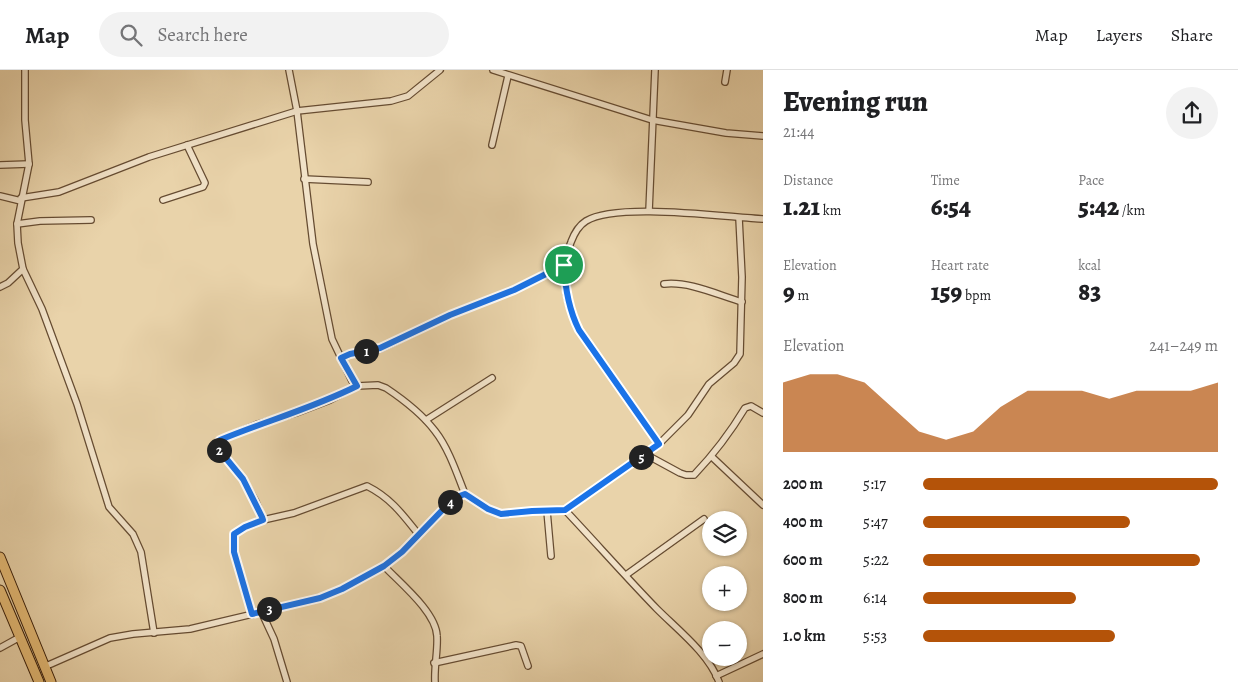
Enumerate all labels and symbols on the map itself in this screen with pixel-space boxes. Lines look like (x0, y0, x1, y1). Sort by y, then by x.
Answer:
pin (543, 244, 585, 286)
pin: 1 (354, 338, 378, 364)
pin: 2 (206, 438, 232, 462)
pin: 5 (628, 444, 654, 470)
pin: 4 (438, 490, 462, 514)
pin: 3 (256, 596, 282, 622)

